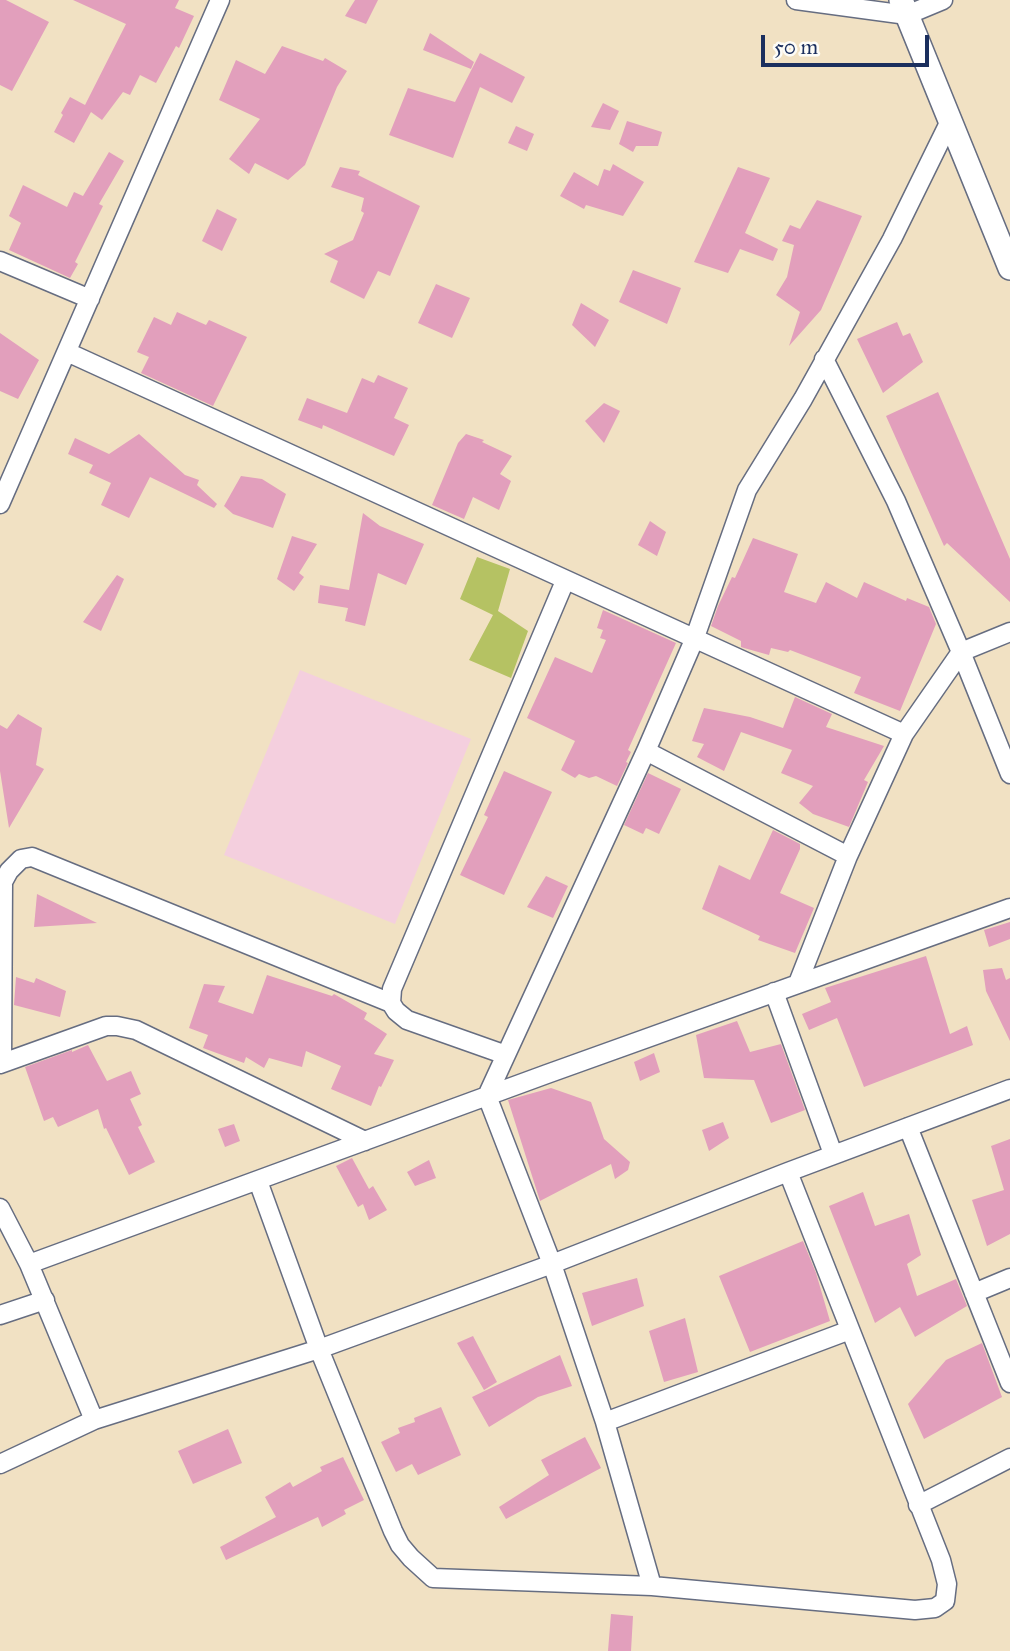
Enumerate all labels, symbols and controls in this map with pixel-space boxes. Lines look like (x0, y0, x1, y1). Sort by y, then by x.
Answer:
scale bar (765, 21, 933, 65)
text: 50 m (774, 34, 818, 60)

